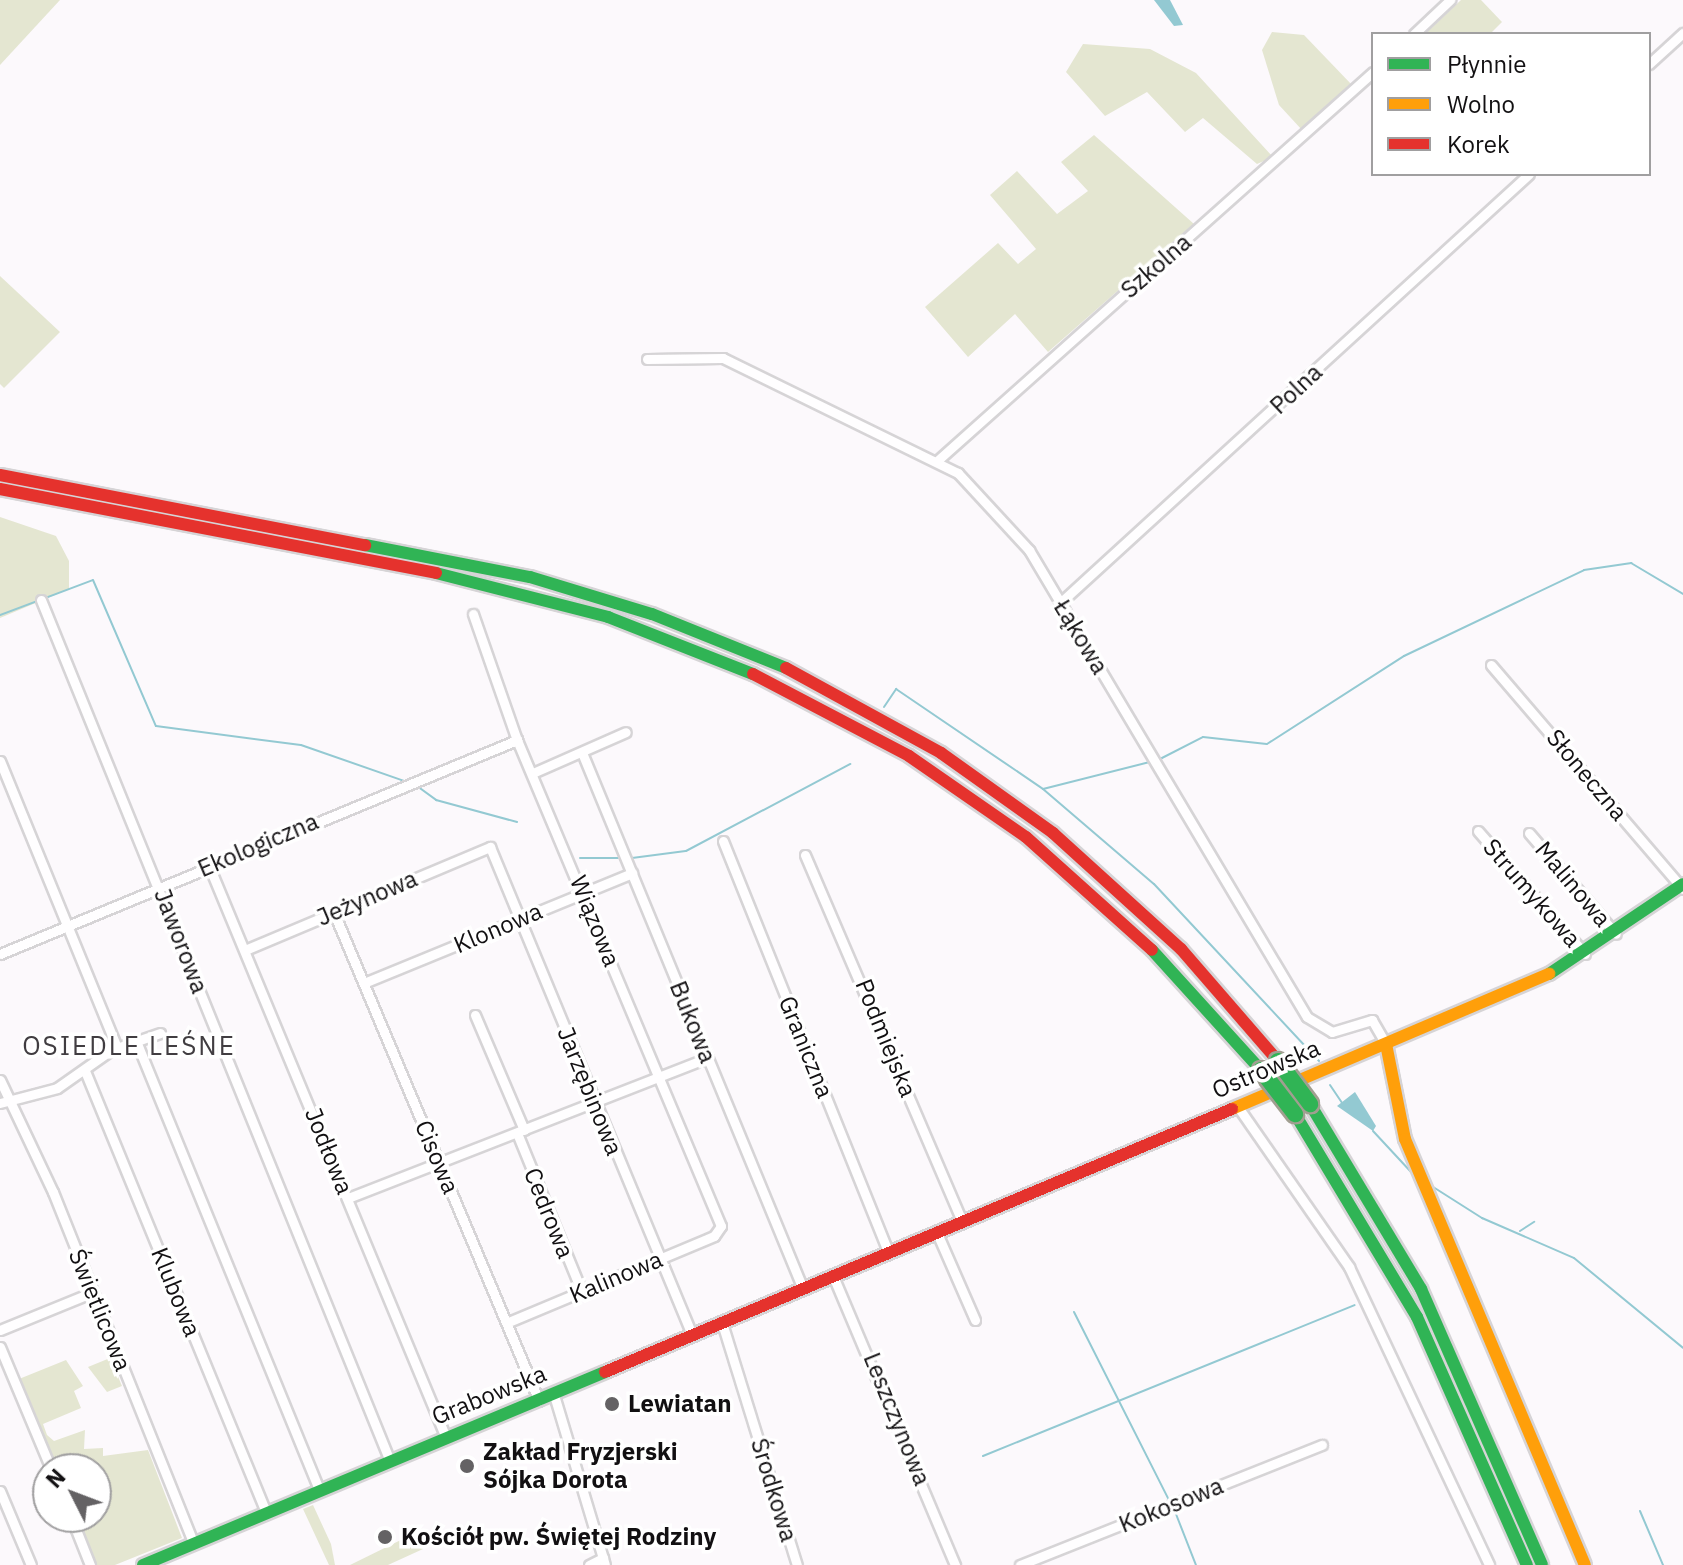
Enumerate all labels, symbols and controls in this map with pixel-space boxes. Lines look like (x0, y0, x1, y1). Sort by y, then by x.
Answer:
legend (1371, 32, 1651, 176)
text: Płynnie (1447, 48, 1526, 80)
text: Wolno (1447, 88, 1515, 120)
text: Korek (1447, 128, 1510, 160)
street label: Szkolna (1115, 228, 1197, 304)
street label: Polna (1264, 358, 1328, 420)
street label: Łąkowa (1048, 595, 1114, 679)
street label: Słoneczna (1540, 723, 1634, 827)
street label: Ekologiczna (193, 807, 323, 883)
street label: Strumykowa (1477, 833, 1587, 953)
street label: Malinowa (1529, 835, 1617, 933)
street label: Jeżynowa (312, 864, 422, 932)
street label: Wiązowa (564, 871, 626, 971)
street label: Jaworowa (148, 885, 214, 997)
street label: Klonowa (449, 897, 547, 959)
street label: Podmiejska (849, 975, 923, 1101)
street label: Bukowa (664, 977, 722, 1067)
street label: Graniczna (773, 992, 839, 1102)
street label: Jarzębinowa (551, 1023, 629, 1159)
district label: OSIEDLE LEŚNE (22, 1030, 236, 1062)
street label: Ostrowska (1208, 1033, 1324, 1105)
street label: Jodłowa (299, 1104, 359, 1198)
street label: Cisowa (409, 1116, 465, 1198)
street label: Cedrowa (518, 1164, 580, 1262)
street label: Klubowa (145, 1243, 207, 1341)
street label: Świetlicowa (63, 1245, 137, 1375)
street label: Kalinowa (565, 1245, 667, 1309)
street label: Leszczynowa (857, 1348, 937, 1490)
street label: Grabowska (428, 1359, 550, 1431)
place label: Lewiatan (628, 1390, 732, 1418)
marker: Lewiatan (603, 1395, 621, 1413)
street label: Środkowa (745, 1435, 803, 1545)
place label: Zakład Fryzjerski Sójka Dorota (483, 1438, 678, 1494)
north arrow (32, 1453, 112, 1533)
marker: Zakład Fryzjerski Sójka Dorota (458, 1457, 476, 1475)
text: N (39, 1462, 71, 1494)
street label: Kokosowa (1115, 1471, 1227, 1539)
place label: Kościół pw. Świętej Rodziny (401, 1523, 716, 1551)
marker: Kościół pw. Świętej Rodziny (376, 1528, 394, 1546)

